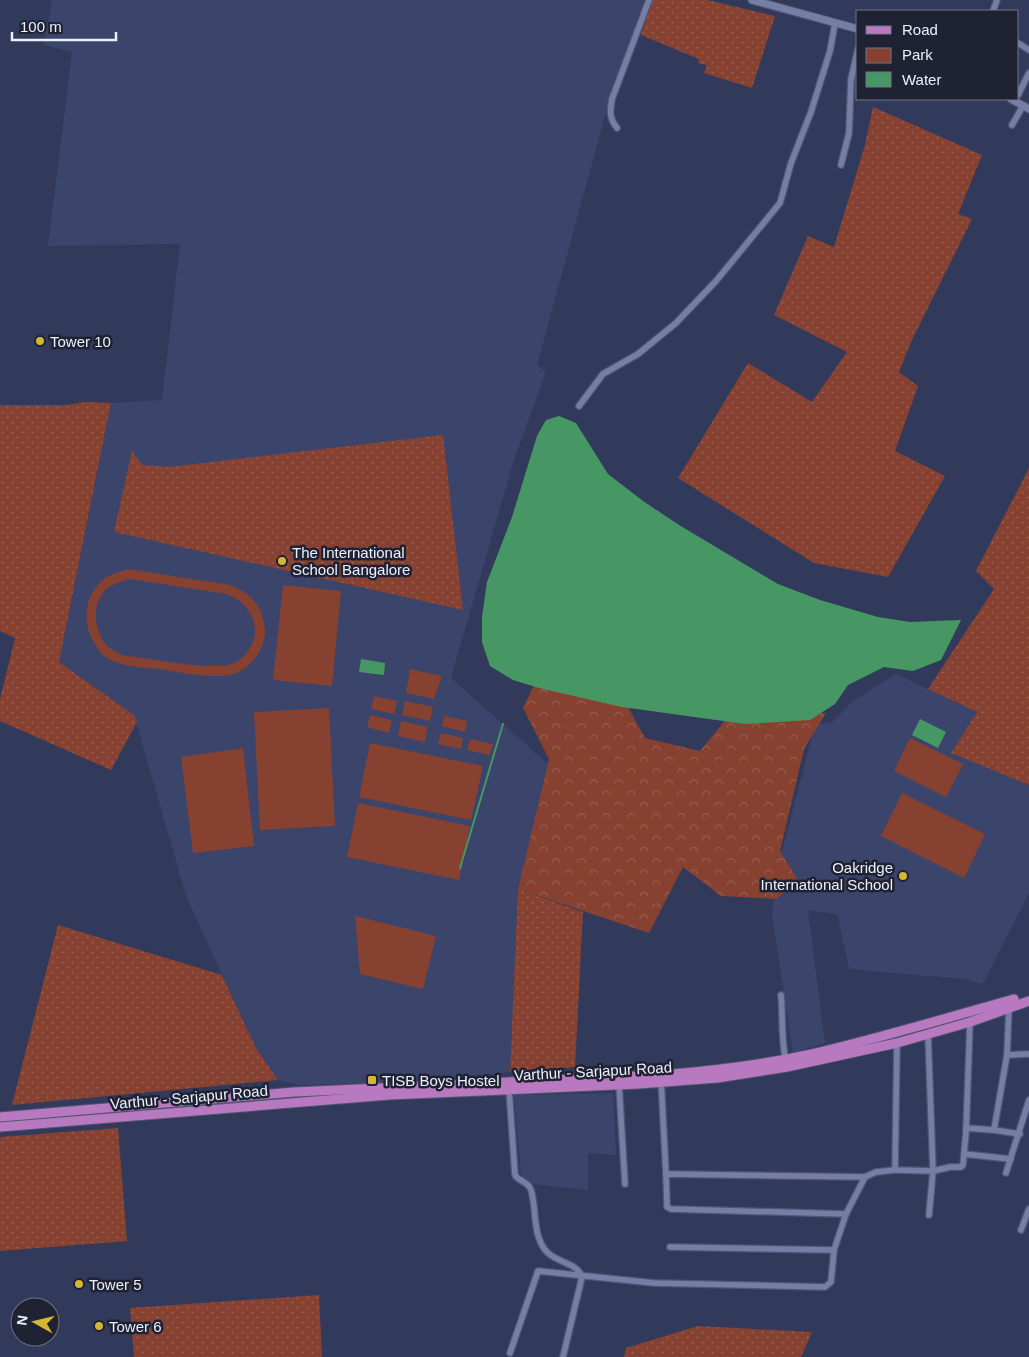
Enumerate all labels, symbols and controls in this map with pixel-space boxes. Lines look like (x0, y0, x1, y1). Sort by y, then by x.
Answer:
scale bar (12, 10, 116, 42)
legend (856, 10, 1019, 100)
text: 100 m (20, 18, 62, 35)
text: Road (902, 21, 938, 38)
text: Park (902, 46, 933, 63)
text: Water (902, 71, 941, 88)
place label: Tower 10 (50, 333, 111, 350)
marker: Tower 10 (34, 335, 46, 347)
place label: The International School Bangalore (292, 544, 410, 578)
marker: The International School Bangalore (276, 555, 288, 567)
place label: Oakridge International School (760, 859, 893, 893)
marker: Oakridge International School (897, 870, 909, 882)
street label: Varthur - Sarjapur Road (514, 1058, 672, 1084)
place label: TISB Boys Hostel (382, 1072, 500, 1089)
marker: TISB Boys Hostel (366, 1074, 378, 1086)
street label: Varthur - Sarjapur Road (109, 1082, 269, 1112)
place label: Tower 5 (89, 1276, 142, 1293)
marker: Tower 5 (73, 1278, 85, 1290)
north arrow (10, 1297, 60, 1347)
text: N (13, 1314, 31, 1326)
place label: Tower 6 (109, 1318, 162, 1335)
marker: Tower 6 (93, 1320, 105, 1332)

